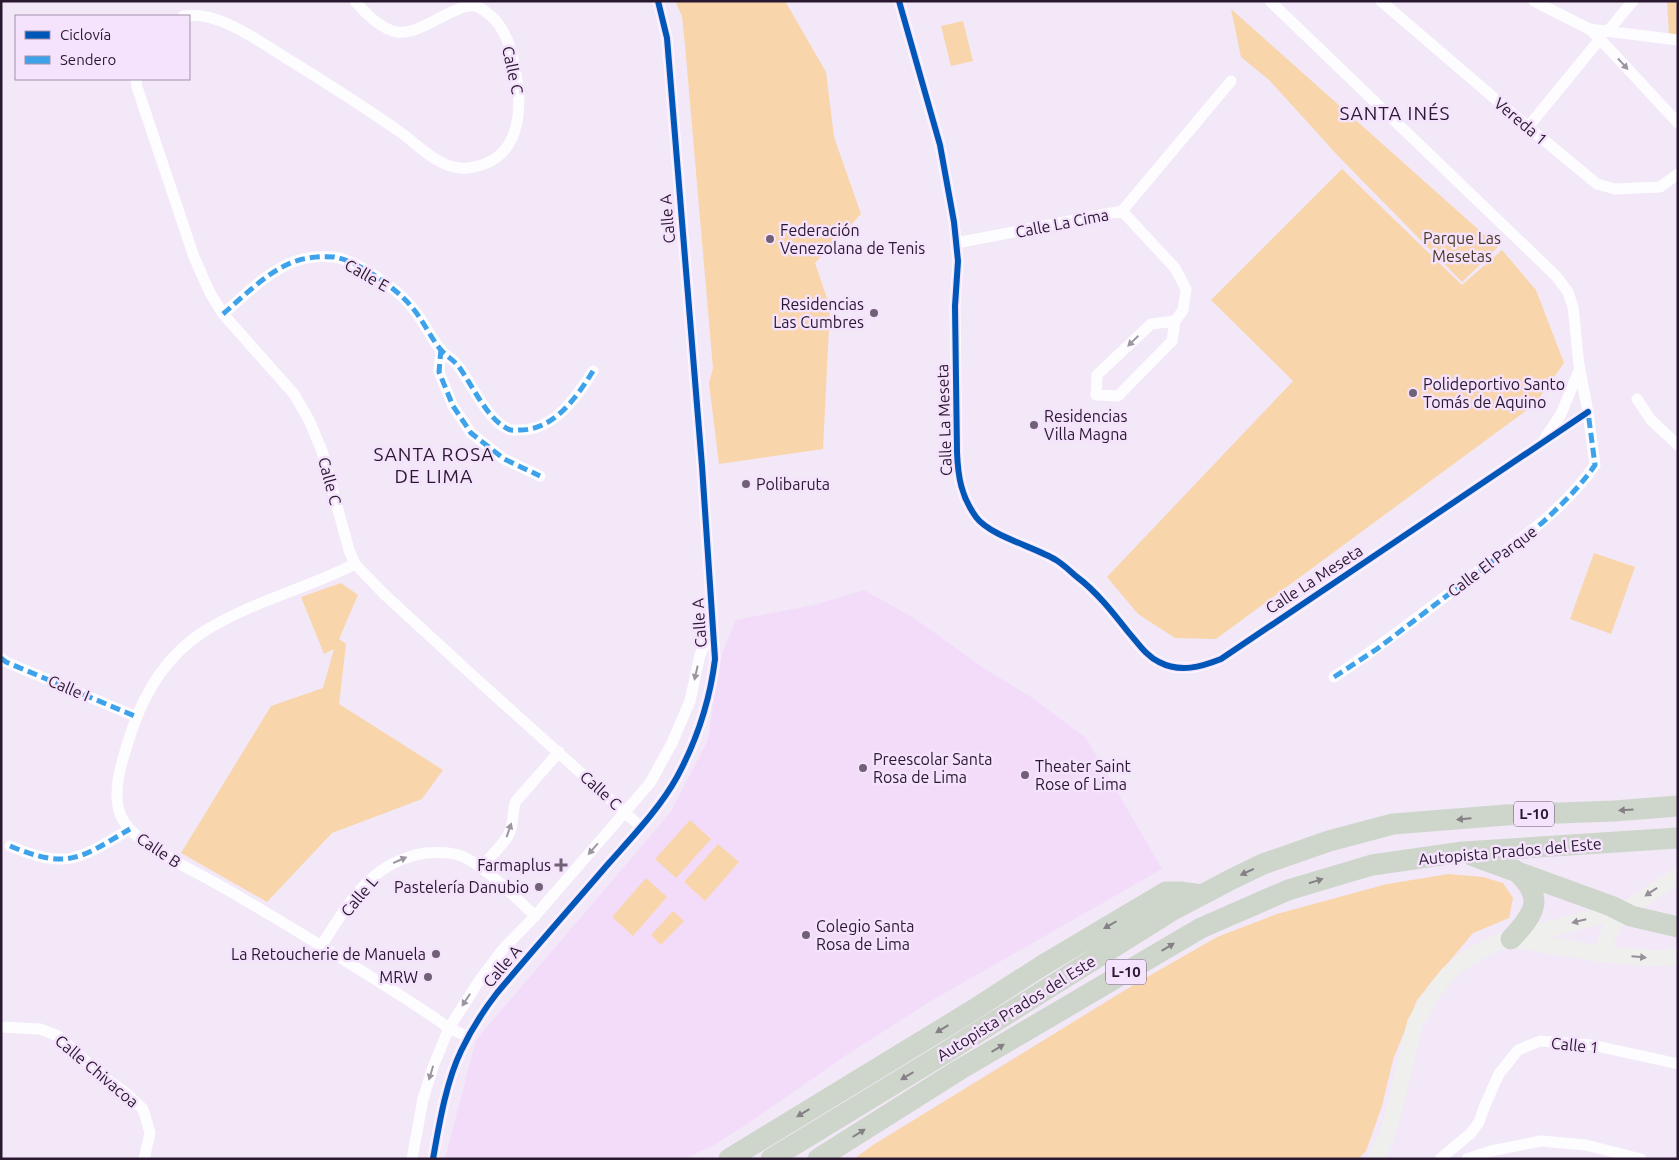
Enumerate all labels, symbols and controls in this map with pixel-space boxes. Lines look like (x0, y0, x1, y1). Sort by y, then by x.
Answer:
legend (15, 15, 190, 80)
text: Ciclovía (60, 26, 111, 43)
street label: Calle C (499, 44, 527, 96)
text: Sendero (60, 51, 116, 68)
one-way arrow (1617, 57, 1629, 69)
street label: Vereda 1 (1491, 94, 1551, 148)
district label: SANTA INÉS (1339, 102, 1451, 124)
street label: Calle A (656, 193, 678, 244)
street label: Calle La Cima (1014, 205, 1110, 241)
place label: Federación Venezolana de Tenis (780, 221, 925, 257)
park label: Parque Las Mesetas (1423, 229, 1501, 265)
marker: Federación Venezolana de Tenis (764, 233, 776, 245)
street label: Calle E (342, 255, 392, 295)
place label: Residencias Las Cumbres (773, 295, 864, 331)
marker: Residencias Las Cumbres (868, 307, 880, 319)
one-way arrow (1127, 335, 1139, 347)
street label: Calle La Meseta (933, 364, 955, 476)
place label: Polideportivo Santo Tomás de Aquino (1423, 375, 1565, 411)
marker: Polideportivo Santo Tomás de Aquino (1407, 387, 1419, 399)
place label: Residencias Villa Magna (1044, 407, 1128, 443)
marker: Residencias Villa Magna (1028, 419, 1040, 431)
district label: SANTA ROSA DE LIMA (374, 443, 494, 487)
street label: Calle C (315, 455, 345, 507)
place label: Polibaruta (756, 475, 830, 493)
marker: Polibaruta (740, 478, 752, 490)
street label: Calle El Parque (1444, 522, 1540, 600)
street label: Calle La Meseta (1262, 541, 1366, 617)
street label: Calle A (688, 597, 710, 648)
one-way arrow (692, 665, 700, 680)
street label: Calle I (46, 671, 92, 705)
place label: Preescolar Santa Rosa de Lima (873, 750, 992, 786)
place label: Theater Saint Rose of Lima (1035, 757, 1132, 793)
marker: Preescolar Santa Rosa de Lima (857, 762, 869, 774)
street label: Calle C (577, 767, 625, 813)
marker: Theater Saint Rose of Lima (1019, 769, 1031, 781)
road number: L-10 (1514, 802, 1554, 826)
one-way arrow (1617, 806, 1633, 814)
one-way arrow (1455, 815, 1471, 823)
one-way arrow (506, 822, 514, 837)
street label: Calle B (134, 829, 184, 871)
street label: Autopista Prados del Este (1418, 834, 1602, 868)
one-way arrow (587, 842, 599, 854)
one-way arrow (393, 856, 407, 864)
place label: Farmaplus (477, 856, 551, 874)
marker: Farmaplus (555, 859, 567, 871)
one-way arrow (1240, 868, 1254, 876)
street label: Calle L (337, 872, 381, 920)
one-way arrow (1308, 877, 1323, 885)
place label: Pastelería Danubio (394, 878, 529, 896)
marker: Pastelería Danubio (533, 881, 545, 893)
one-way arrow (1645, 887, 1658, 897)
place label: Colegio Santa Rosa de Lima (816, 917, 915, 953)
one-way arrow (1571, 917, 1586, 925)
one-way arrow (1103, 920, 1116, 929)
marker: Colegio Santa Rosa de Lima (800, 929, 812, 941)
street label: Calle A (479, 941, 525, 991)
one-way arrow (1161, 943, 1174, 952)
place label: La Retoucherie de Manuela (231, 945, 426, 963)
marker: La Retoucherie de Manuela (430, 948, 442, 960)
street label: Autopista Prados del Este (933, 952, 1099, 1064)
one-way arrow (1631, 953, 1647, 961)
road number: L-10 (1106, 960, 1146, 984)
place label: MRW (379, 968, 418, 986)
marker: MRW (422, 971, 434, 983)
one-way arrow (462, 993, 471, 1007)
one-way arrow (935, 1024, 948, 1034)
street label: Calle Chivacoa (52, 1031, 142, 1111)
street label: Calle 1 (1550, 1034, 1600, 1056)
one-way arrow (991, 1043, 1004, 1052)
one-way arrow (426, 1066, 434, 1081)
one-way arrow (900, 1071, 913, 1080)
one-way arrow (796, 1109, 810, 1118)
one-way arrow (853, 1128, 866, 1138)

